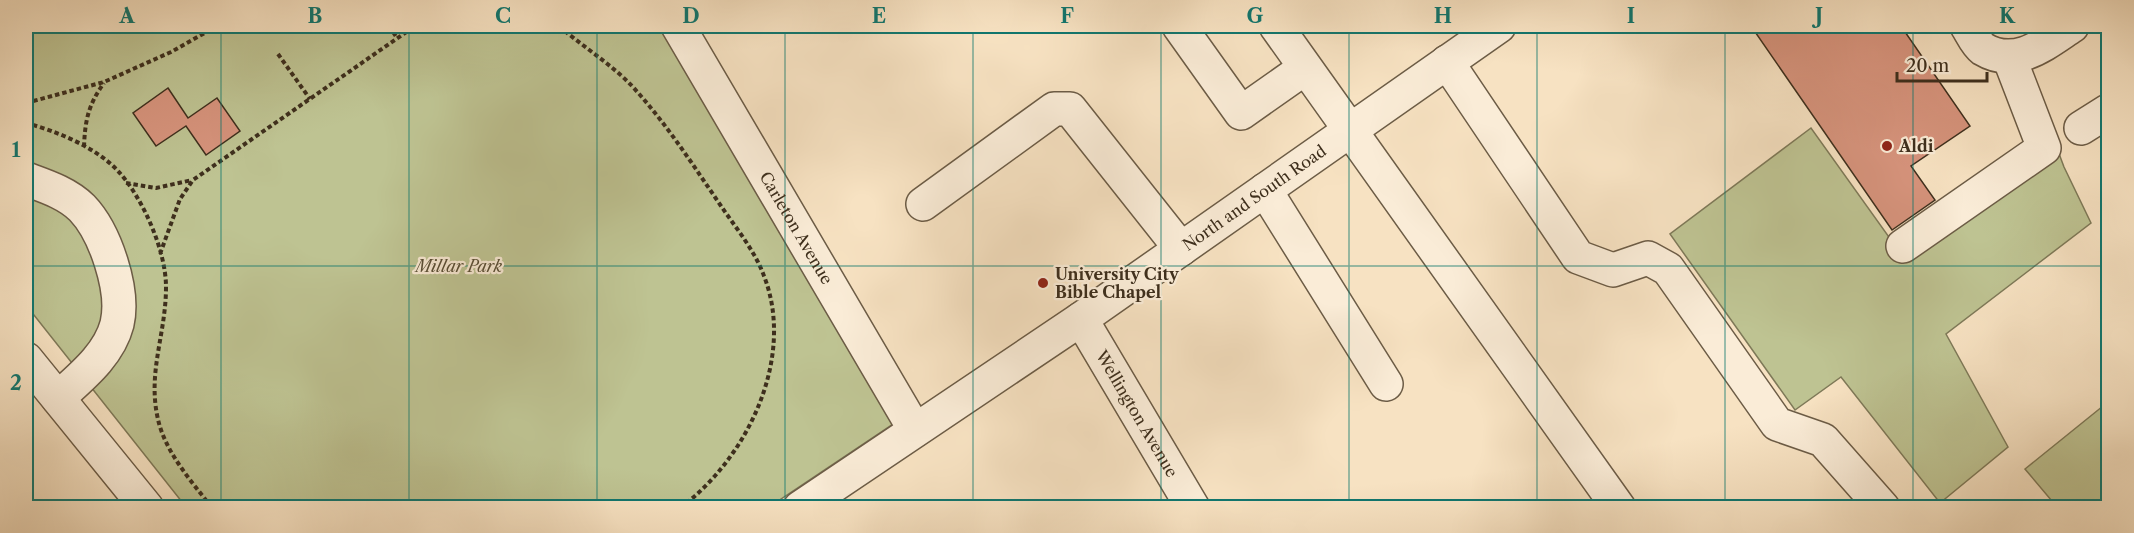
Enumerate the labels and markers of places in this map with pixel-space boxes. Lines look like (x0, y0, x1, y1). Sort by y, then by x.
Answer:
place label: Aldi (1898, 136, 1934, 156)
marker: Aldi (1880, 139, 1894, 153)
place label: University City Bible Chapel (1055, 264, 1180, 302)
marker: University City Bible Chapel (1036, 276, 1050, 290)

